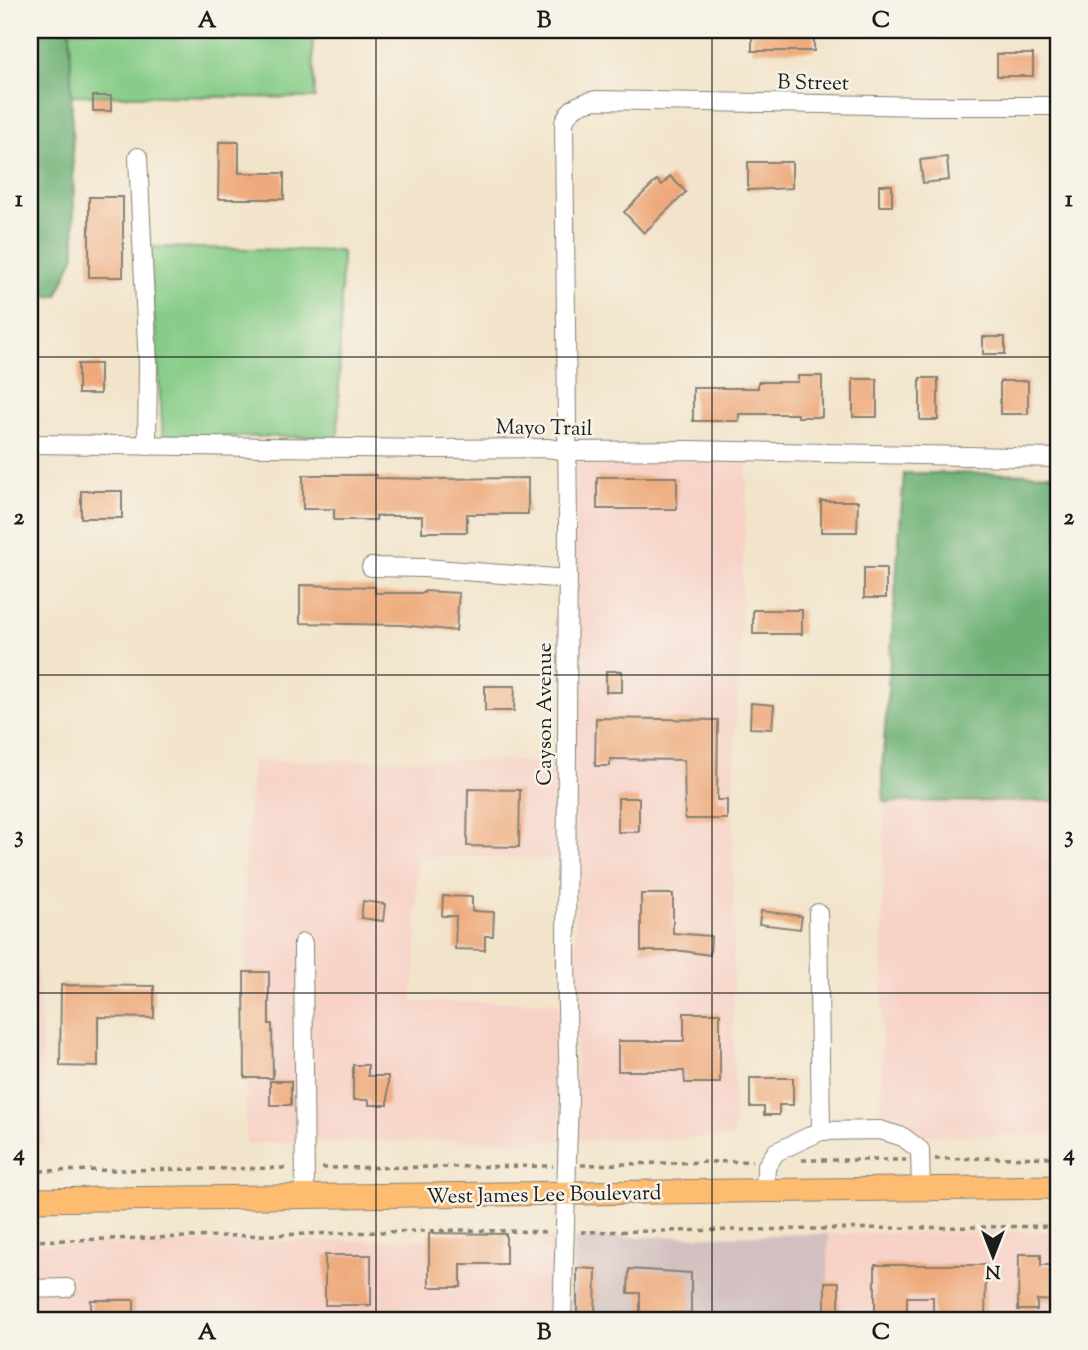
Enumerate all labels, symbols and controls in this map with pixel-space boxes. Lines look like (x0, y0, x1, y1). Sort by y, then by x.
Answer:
text: A (198, 5, 217, 38)
text: B (537, 5, 552, 38)
text: C (872, 5, 890, 38)
street label: B Street (777, 68, 849, 100)
text: 1 (15, 184, 23, 217)
text: 1 (1065, 184, 1073, 217)
street label: Mayo Trail (495, 413, 593, 445)
text: 2 (14, 502, 25, 535)
text: 2 (1064, 502, 1075, 535)
street label: Cayson Avenue (531, 642, 561, 786)
text: 3 (14, 820, 24, 853)
text: 3 (1064, 820, 1074, 853)
text: 4 (12, 1138, 25, 1171)
text: 4 (1062, 1138, 1075, 1171)
street label: West James Lee Boulevard (426, 1179, 662, 1213)
north arrow (958, 1220, 1028, 1290)
text: N (985, 1257, 1001, 1284)
text: A (198, 1317, 217, 1350)
text: B (537, 1317, 552, 1350)
text: C (872, 1317, 890, 1350)

